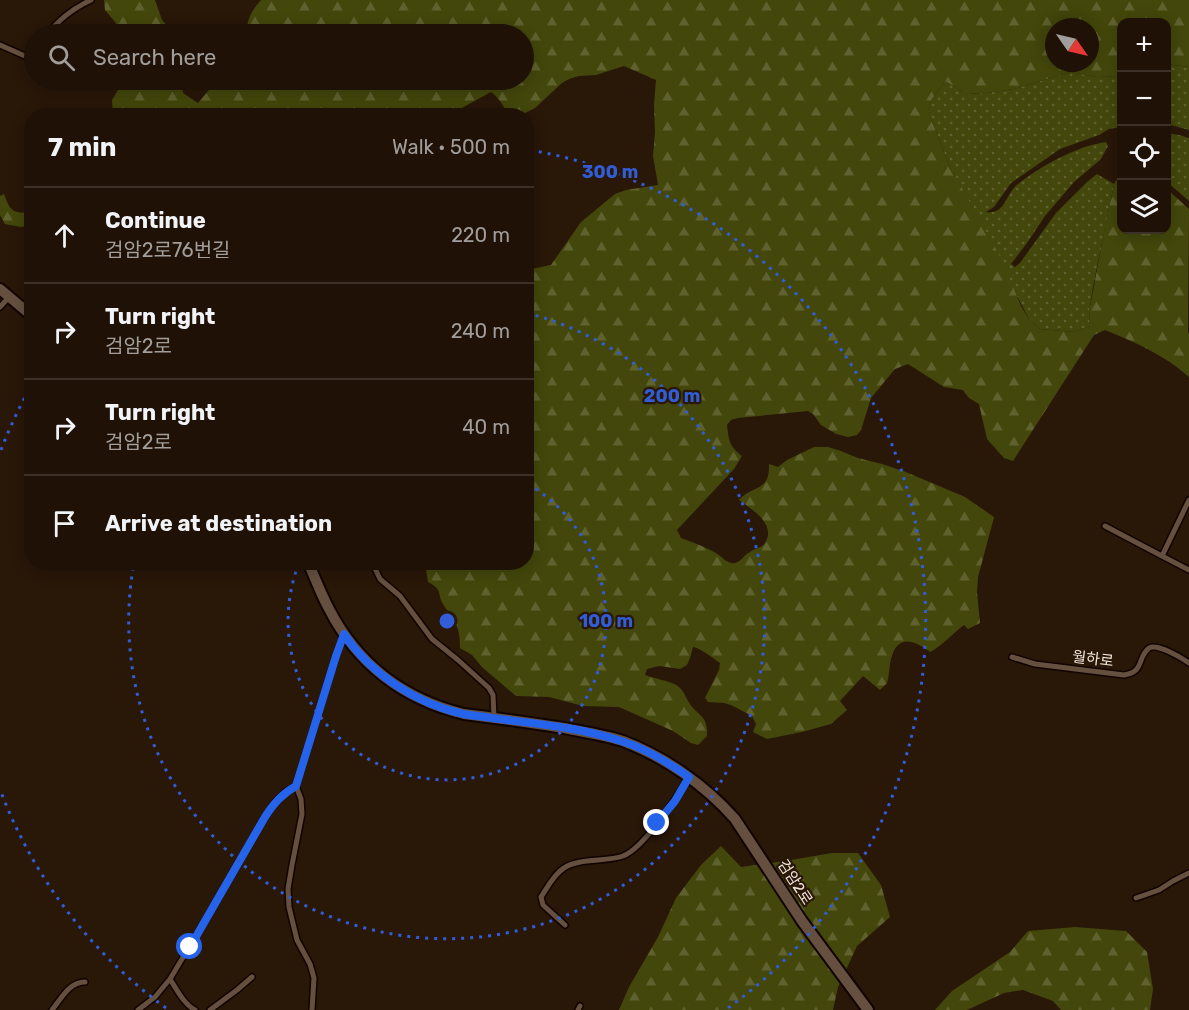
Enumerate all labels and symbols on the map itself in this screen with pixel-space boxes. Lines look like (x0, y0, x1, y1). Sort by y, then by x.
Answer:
north arrow (1045, 18, 1099, 72)
text: 300 m (582, 161, 638, 183)
text: 200 m (644, 385, 700, 407)
text: 100 m (579, 610, 633, 632)
centre of rings (437, 611, 457, 631)
street label: 월하로 (1071, 648, 1115, 670)
route end (643, 809, 669, 835)
street label: 검암2로 (774, 856, 816, 908)
route start (176, 933, 202, 959)

